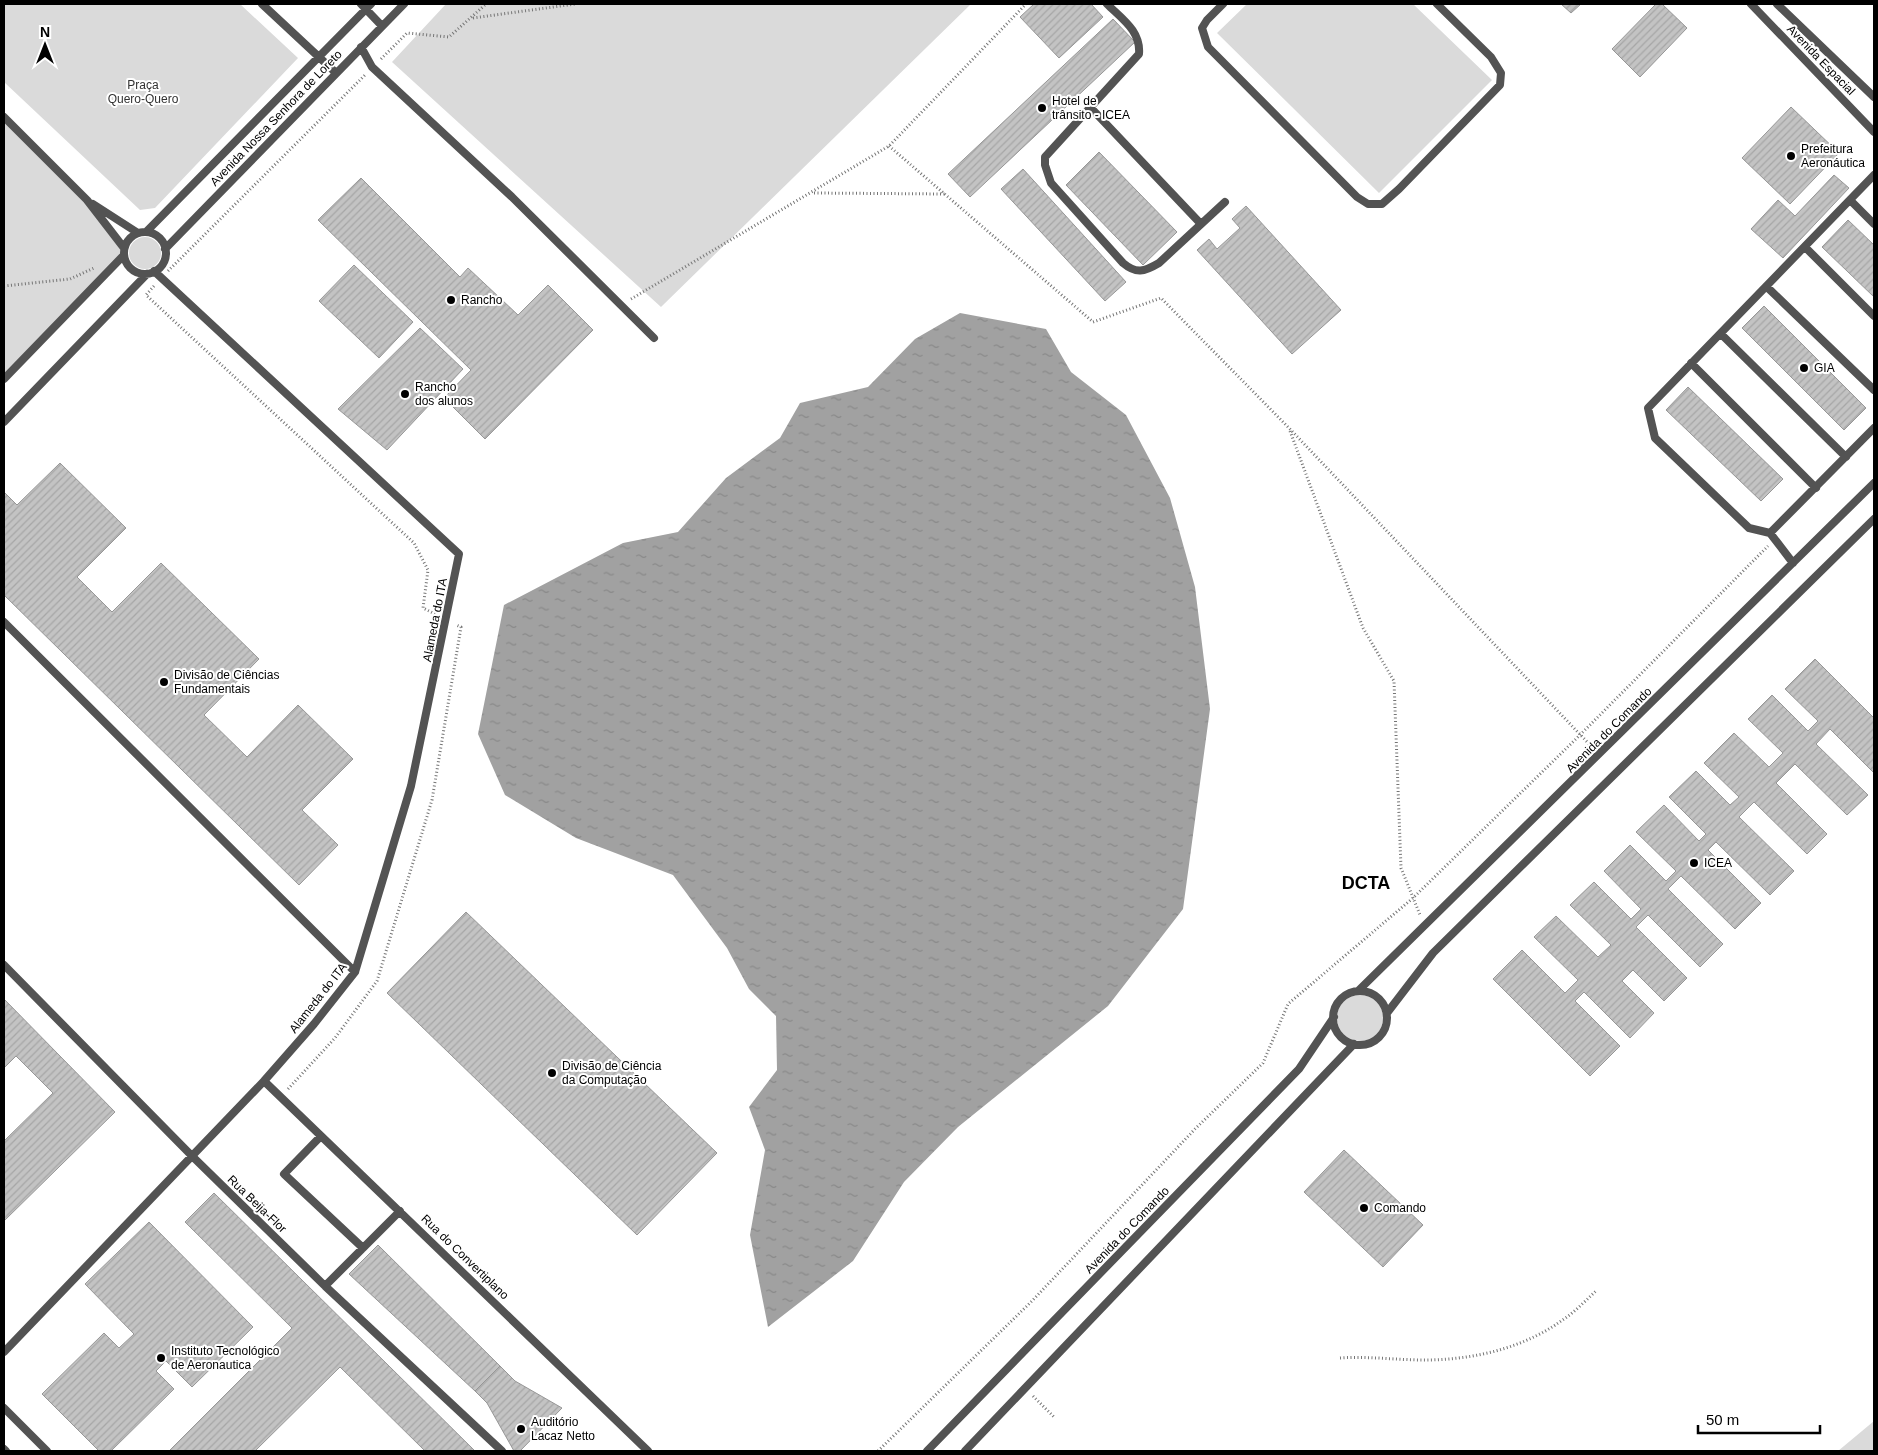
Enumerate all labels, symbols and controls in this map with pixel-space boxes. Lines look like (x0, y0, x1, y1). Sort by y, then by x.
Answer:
north arrow (20, 20, 70, 70)
street label: Avenida Espacial (1784, 22, 1858, 98)
text: N (40, 24, 50, 40)
street label: Avenida Nossa Senhora de Loreto (207, 47, 345, 189)
park label: Praça Quero-Quero (108, 78, 179, 106)
place label: Hotel de trânsito - ICEA (1052, 94, 1130, 122)
marker: Hotel de trânsito - ICEA (1036, 102, 1048, 114)
place label: Prefeitura Aeronáutica (1801, 142, 1865, 170)
marker: Prefeitura Aeronáutica (1785, 150, 1797, 162)
place label: Rancho (461, 293, 503, 307)
marker: Rancho (445, 294, 457, 306)
place label: GIA (1814, 361, 1835, 375)
marker: GIA (1798, 362, 1810, 374)
place label: Rancho dos alunos (415, 380, 473, 408)
marker: Rancho dos alunos (399, 388, 411, 400)
street label: Alameda do ITA (420, 577, 450, 663)
place label: Divisão de Ciências Fundamentais (174, 668, 279, 696)
marker: Divisão de Ciências Fundamentais (158, 676, 170, 688)
street label: Avenida do Comando (1563, 684, 1655, 776)
place label: ICEA (1704, 856, 1732, 870)
marker: ICEA (1688, 857, 1700, 869)
district label: DCTA (1342, 873, 1390, 893)
street label: Alameda do ITA (286, 960, 350, 1036)
place label: Divisão de Ciência da Computação (562, 1059, 662, 1087)
marker: Divisão de Ciência da Computação (546, 1067, 558, 1079)
street label: Rua Beija-Flor (225, 1172, 289, 1236)
street label: Avenida do Comando (1082, 1183, 1172, 1276)
place label: Comando (1374, 1201, 1426, 1215)
marker: Comando (1358, 1202, 1370, 1214)
street label: Rua do Convertiplano (418, 1212, 512, 1303)
place label: Instituto Tecnológico de Aeronautica (171, 1344, 280, 1372)
marker: Instituto Tecnológico de Aeronautica (155, 1352, 167, 1364)
scale bar (1698, 1402, 1820, 1434)
text: 50 m (1706, 1411, 1739, 1428)
place label: Auditório Lacaz Netto (531, 1415, 595, 1443)
marker: Auditório Lacaz Netto (515, 1423, 527, 1435)

